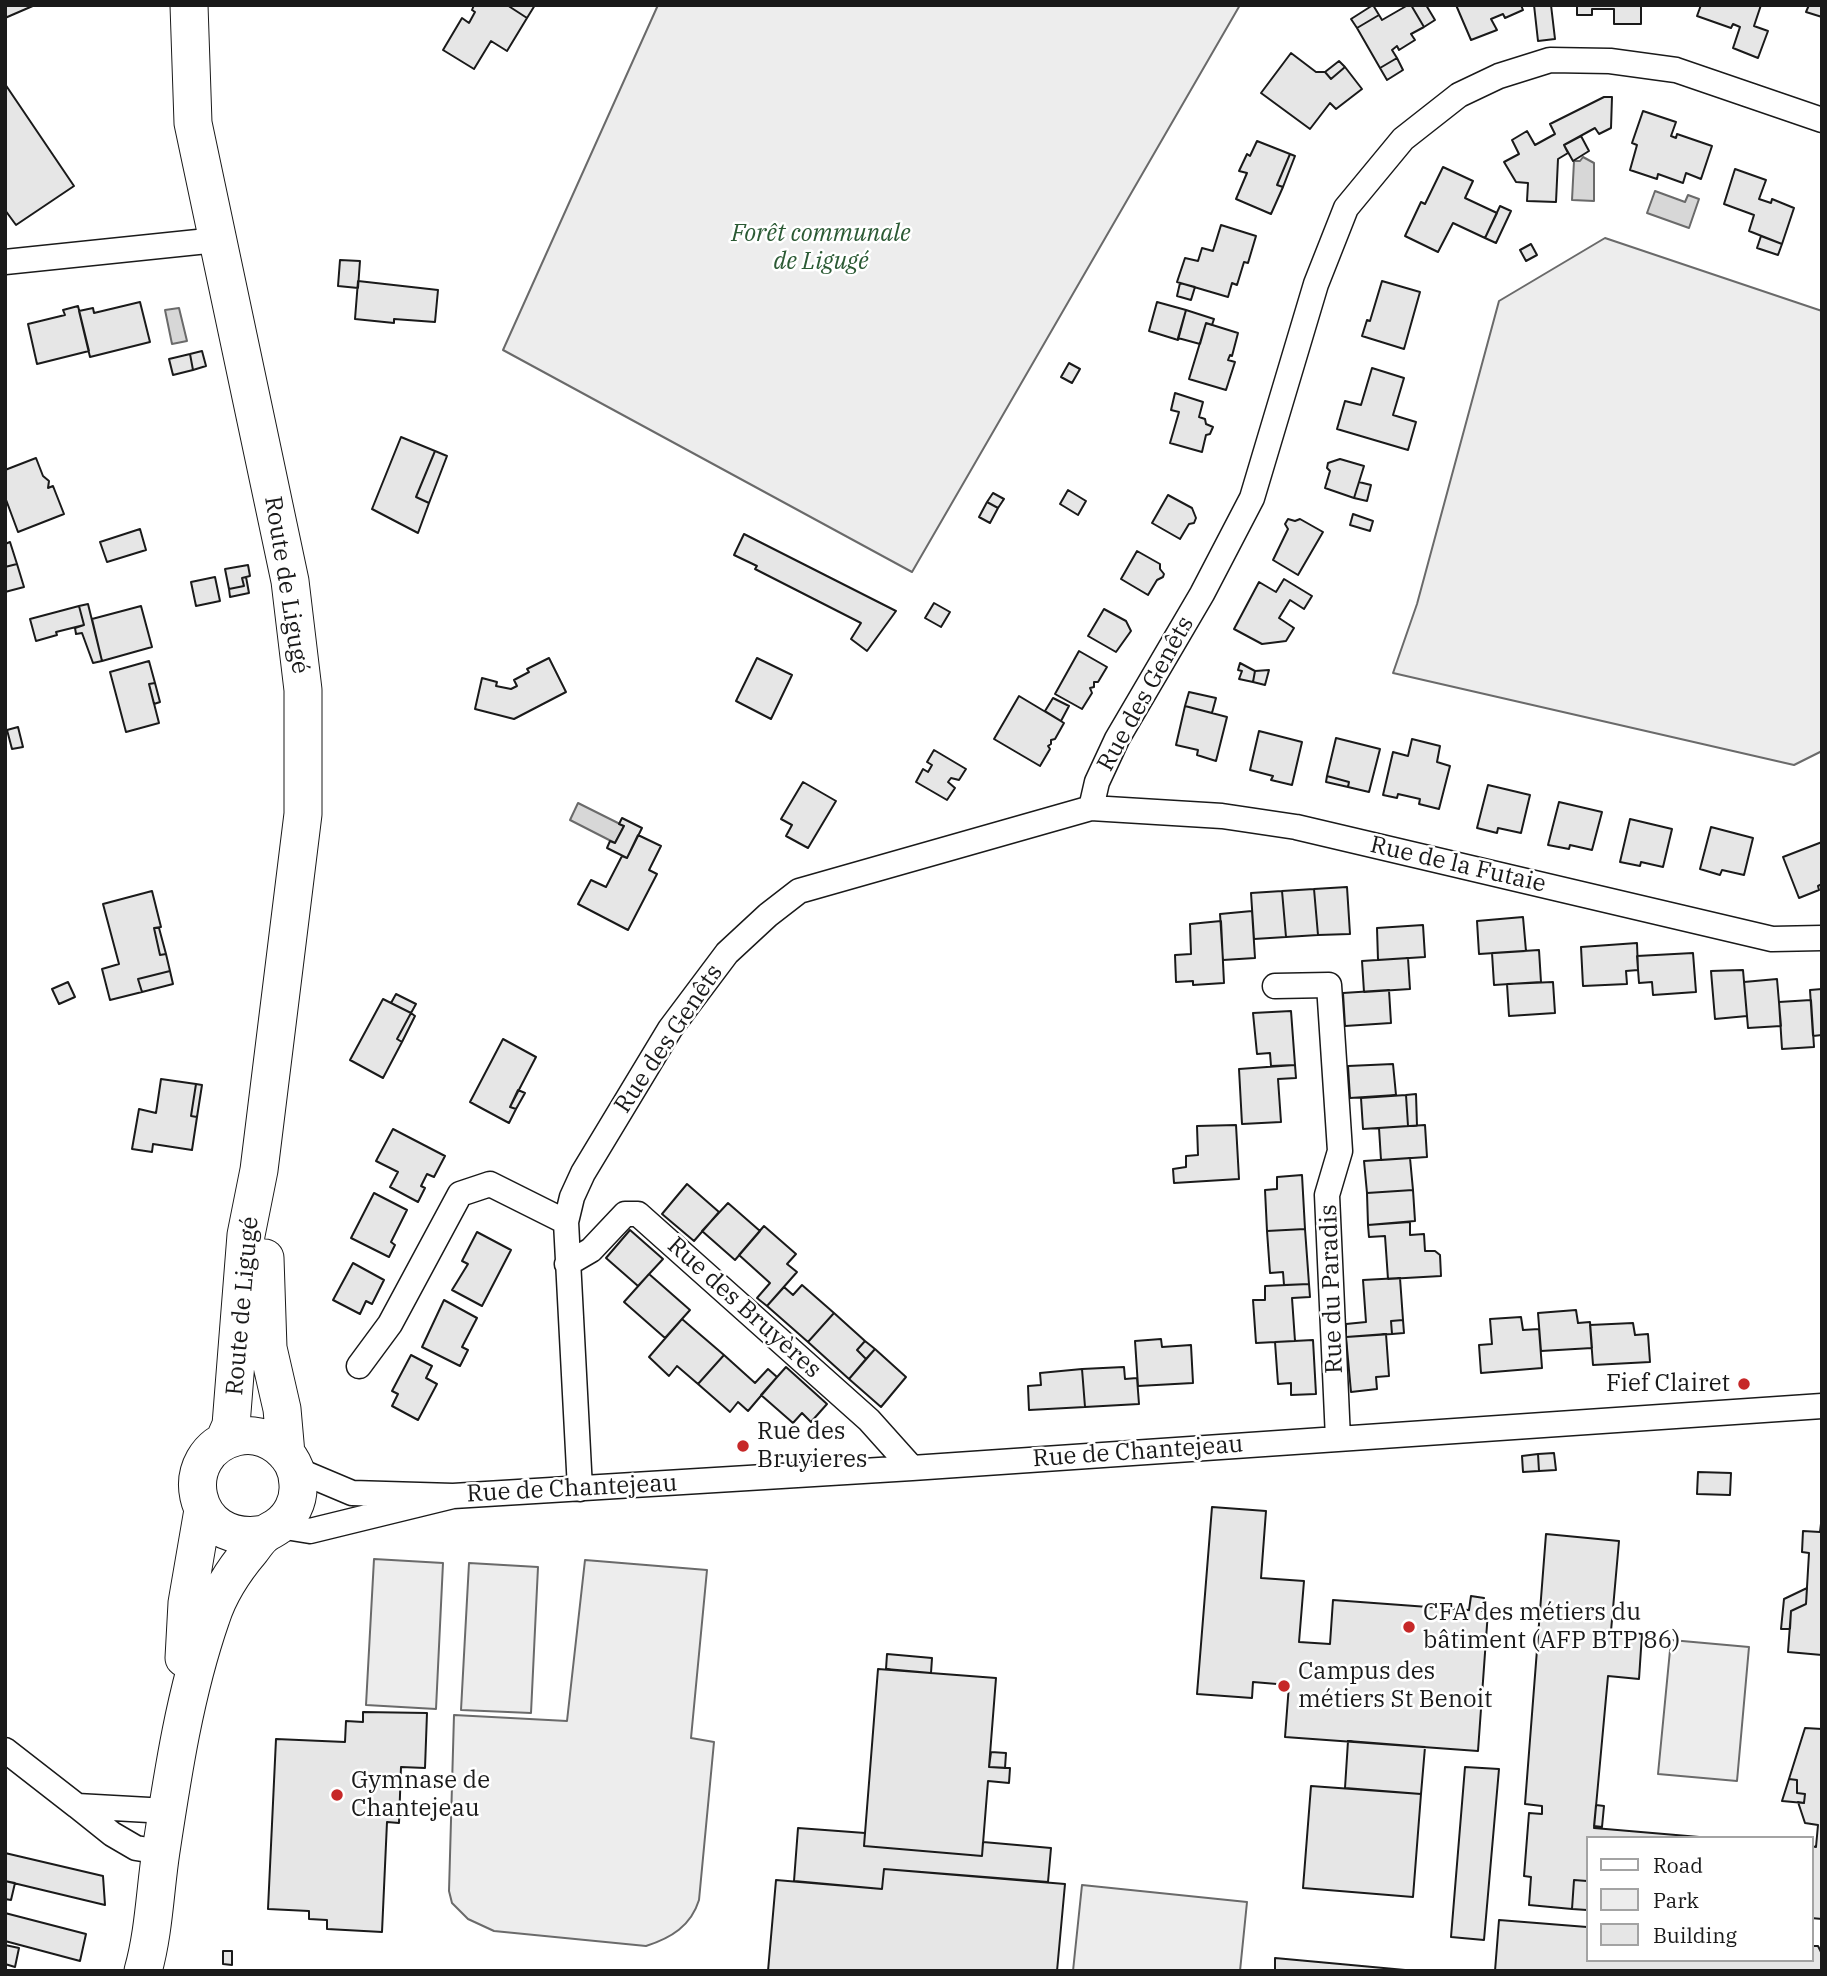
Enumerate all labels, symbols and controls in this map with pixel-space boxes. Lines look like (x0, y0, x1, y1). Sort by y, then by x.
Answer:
park label: Forêt communale de Ligugé (731, 220, 911, 276)
street label: Route de Ligugé (258, 494, 314, 676)
street label: Rue des Genêts (1092, 612, 1200, 776)
street label: Rue de la Futaie (1367, 831, 1549, 899)
street label: Rue des Genêts (609, 959, 729, 1119)
street label: Rue du Paradis (1315, 1204, 1349, 1374)
street label: Route de Ligugé (221, 1215, 265, 1397)
street label: Rue des Bruyères (661, 1231, 827, 1385)
place label: Fief Clairet (1606, 1370, 1730, 1398)
marker: Fief Clairet (1736, 1376, 1752, 1392)
place label: Rue des Bruyieres (757, 1418, 867, 1474)
street label: Rue de Chantejeau (1032, 1430, 1244, 1474)
marker: Rue des Bruyieres (735, 1438, 751, 1454)
street label: Rue de Chantejeau (466, 1469, 678, 1509)
place label: CFA des métiers du bâtiment (AFP BTP 86) (1423, 1599, 1680, 1655)
marker: CFA des métiers du bâtiment (AFP BTP 86) (1401, 1619, 1417, 1635)
place label: Campus des métiers St Benoit (1298, 1658, 1493, 1714)
marker: Campus des métiers St Benoit (1276, 1678, 1292, 1694)
place label: Gymnase de Chantejeau (351, 1767, 490, 1823)
marker: Gymnase de Chantejeau (329, 1787, 345, 1803)
legend (1586, 1836, 1813, 1962)
text: Road (1653, 1851, 1703, 1879)
text: Park (1653, 1886, 1699, 1914)
text: Building (1653, 1921, 1737, 1949)

